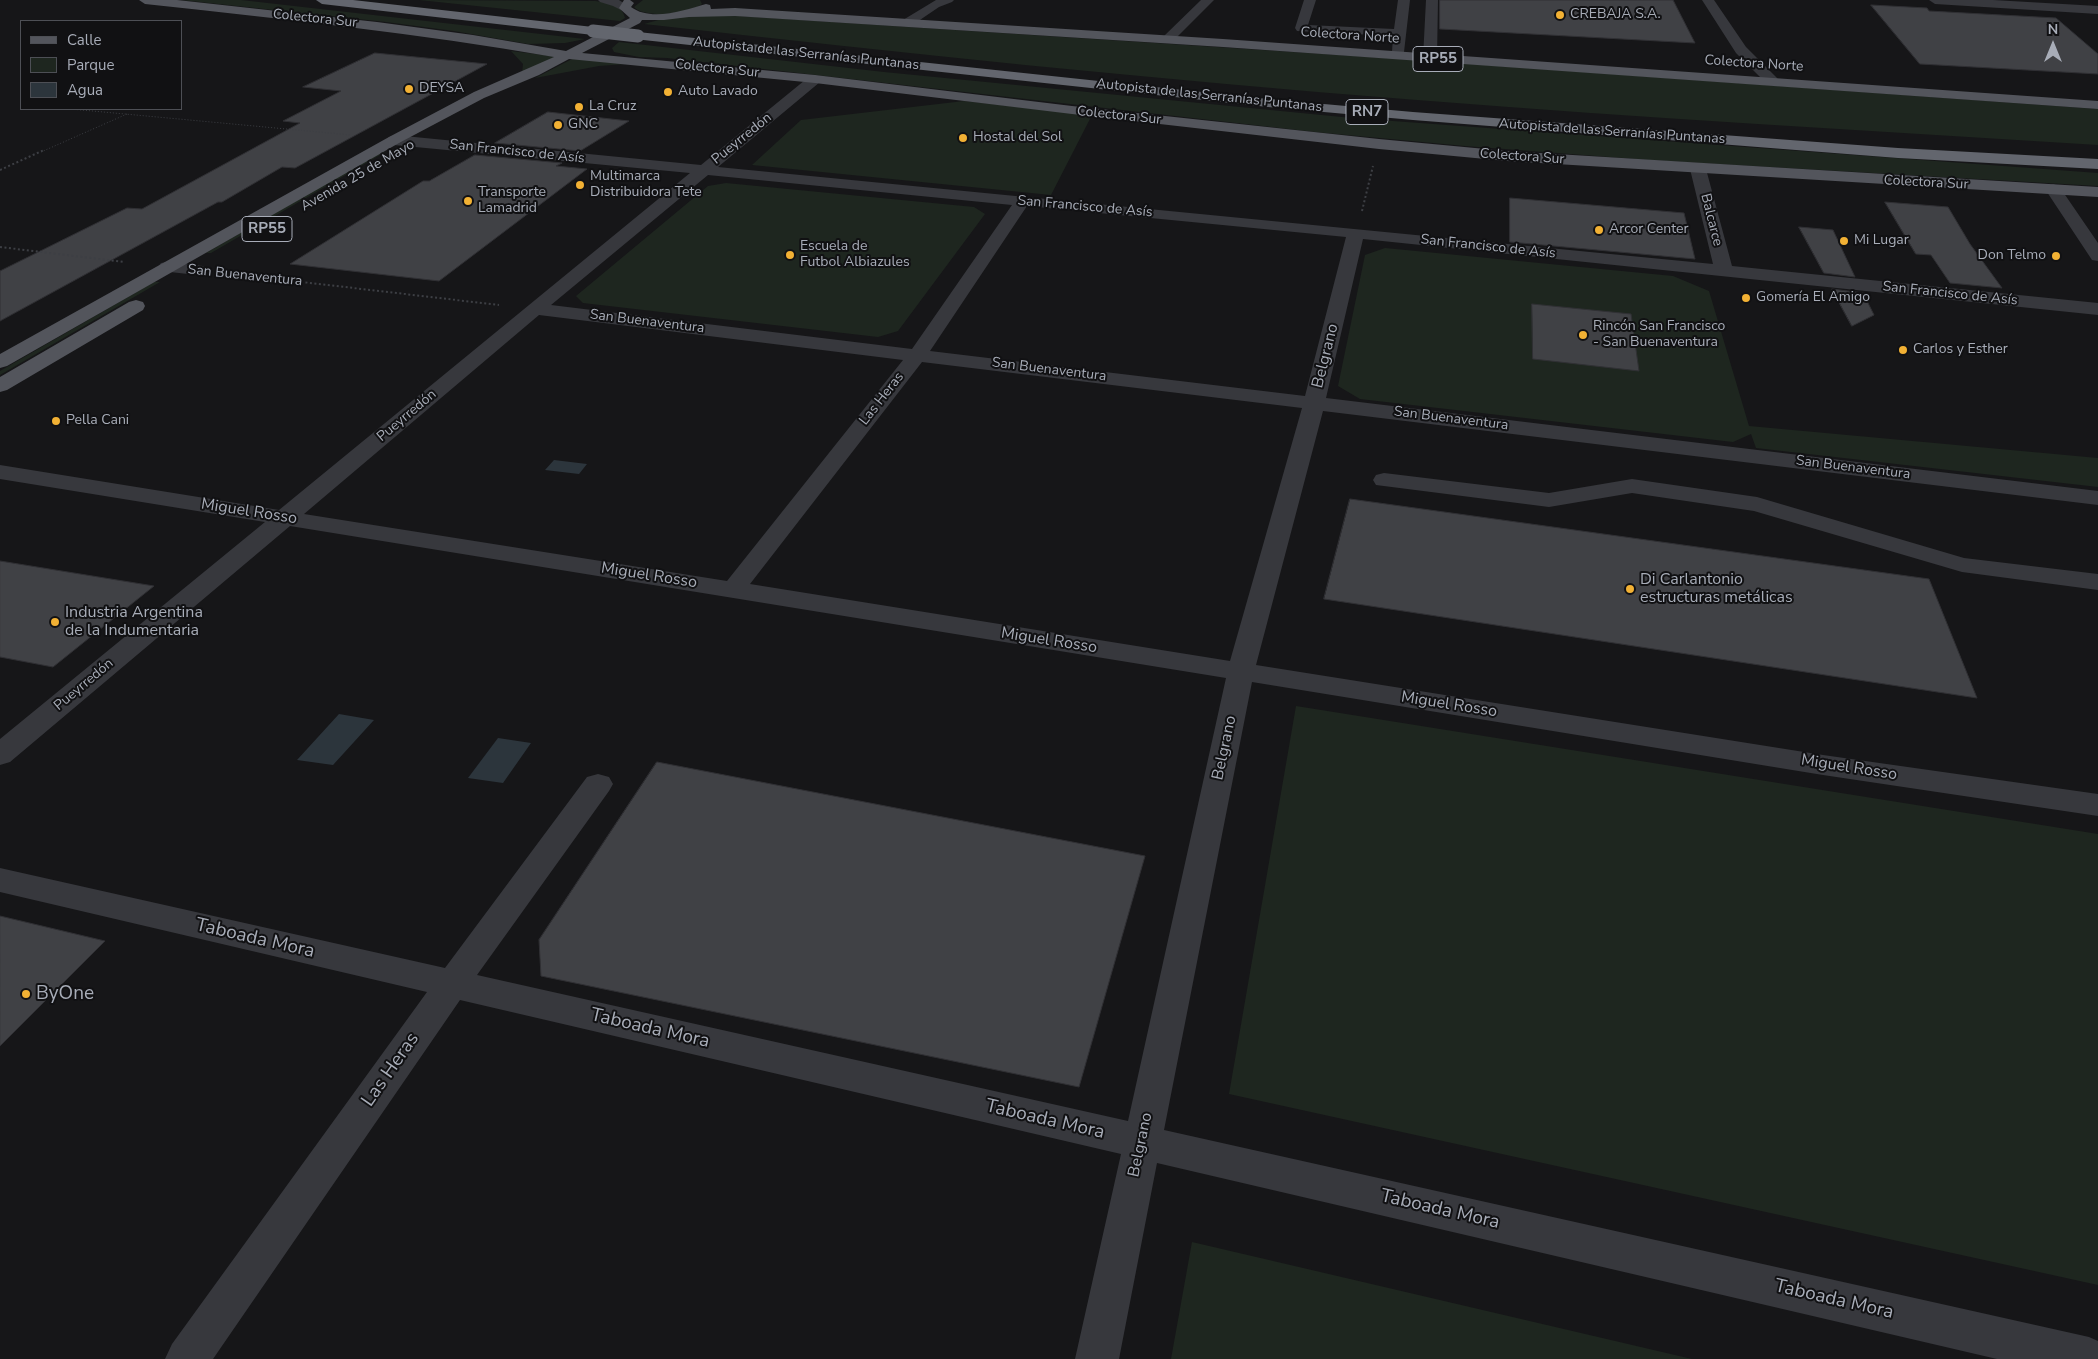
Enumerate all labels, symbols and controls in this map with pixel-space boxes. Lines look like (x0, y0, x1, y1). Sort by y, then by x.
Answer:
street label: Colectora Sur (272, 6, 358, 32)
place label: CREBAJA S.A. (1570, 7, 1661, 23)
marker: CREBAJA S.A. (1554, 9, 1566, 21)
legend (20, 20, 182, 110)
north arrow (2028, 20, 2078, 70)
text: N (2048, 20, 2058, 39)
street label: Colectora Norte (1300, 24, 1400, 48)
text: Calle (67, 30, 102, 50)
street label: Autopista de las Serranías Puntanas (692, 34, 920, 74)
road number: RP55 (1413, 46, 1463, 72)
street label: Colectora Norte (1704, 52, 1804, 76)
text: Parque (67, 55, 115, 75)
street label: Colectora Sur (674, 56, 760, 82)
street label: Autopista de las Serranías Puntanas (1095, 76, 1323, 116)
text: Agua (67, 80, 103, 100)
place label: DEYSA (419, 81, 464, 97)
marker: DEYSA (403, 83, 415, 95)
place label: Auto Lavado (678, 84, 758, 100)
marker: Auto Lavado (662, 86, 674, 98)
place label: La Cruz (589, 99, 636, 115)
road number: RN7 (1346, 100, 1388, 124)
marker: La Cruz (573, 101, 585, 113)
street label: Colectora Sur (1076, 103, 1162, 129)
street label: Pueyrredón (709, 110, 775, 168)
street label: Autopista de las Serranías Puntanas (1498, 116, 1726, 148)
place label: GNC (568, 117, 598, 133)
marker: GNC (552, 119, 564, 131)
place label: Hostal del Sol (973, 130, 1062, 146)
marker: Hostal del Sol (957, 132, 969, 144)
street label: Avenida 25 de Mayo (298, 137, 418, 215)
street label: San Francisco de Asís (449, 137, 585, 167)
street label: Colectora Sur (1479, 146, 1565, 168)
place label: Multimarca Distribuidora Tete (590, 169, 702, 202)
street label: Colectora Sur (1883, 172, 1969, 194)
marker: Multimarca Distribuidora Tete (574, 179, 586, 191)
place label: Transporte Lamadrid (478, 185, 546, 218)
street label: Balcarce (1696, 192, 1726, 248)
street label: San Francisco de Asís (1017, 193, 1153, 221)
marker: Transporte Lamadrid (462, 195, 474, 207)
road number: RP55 (242, 216, 292, 242)
place label: Arcor Center (1609, 222, 1688, 238)
marker: Arcor Center (1593, 224, 1605, 236)
street label: San Francisco de Asís (1420, 232, 1556, 262)
place label: Mi Lugar (1854, 233, 1909, 249)
marker: Mi Lugar (1838, 235, 1850, 247)
place label: Escuela de Futbol Albiazules (800, 239, 910, 272)
place label: Don Telmo (1978, 248, 2046, 264)
marker: Escuela de Futbol Albiazules (784, 249, 796, 261)
marker: Don Telmo (2050, 250, 2062, 262)
street label: San Buenaventura (187, 262, 303, 290)
street label: San Francisco de Asís (1882, 279, 2018, 309)
place label: Gomería El Amigo (1756, 290, 1870, 306)
marker: Gomería El Amigo (1740, 292, 1752, 304)
street label: San Buenaventura (589, 307, 705, 337)
place label: Rincón San Francisco - San Buenaventura (1593, 319, 1725, 352)
street label: Belgrano (1309, 322, 1343, 390)
marker: Rincón San Francisco - San Buenaventura (1577, 329, 1589, 341)
place label: Carlos y Esther (1913, 342, 2008, 358)
marker: Carlos y Esther (1897, 344, 1909, 356)
street label: San Buenaventura (991, 355, 1107, 385)
street label: Las Heras (856, 369, 908, 429)
street label: Pueyrredón (374, 386, 440, 446)
street label: San Buenaventura (1393, 404, 1509, 434)
place label: Pella Cani (66, 413, 129, 429)
marker: Pella Cani (50, 415, 62, 427)
street label: San Buenaventura (1795, 453, 1911, 483)
street label: Miguel Rosso (200, 495, 298, 529)
street label: Miguel Rosso (600, 559, 698, 593)
place label: Di Carlantonio estructuras metálicas (1640, 570, 1793, 608)
marker: Di Carlantonio estructuras metálicas (1624, 583, 1636, 595)
place label: Industria Argentina de la Indumentaria (65, 603, 203, 641)
marker: Industria Argentina de la Indumentaria (49, 616, 61, 628)
street label: Miguel Rosso (1000, 624, 1098, 658)
street label: Pueyrredón (51, 655, 117, 715)
street label: Miguel Rosso (1400, 688, 1498, 722)
street label: Belgrano (1209, 714, 1241, 782)
street label: Miguel Rosso (1800, 751, 1898, 785)
street label: Taboada Mora (193, 914, 317, 964)
place label: ByOne (36, 983, 94, 1005)
marker: ByOne (20, 988, 32, 1000)
street label: Taboada Mora (588, 1004, 712, 1054)
street label: Las Heras (357, 1029, 425, 1111)
street label: Taboada Mora (983, 1095, 1107, 1145)
street label: Belgrano (1125, 1111, 1157, 1179)
street label: Taboada Mora (1378, 1185, 1502, 1235)
street label: Taboada Mora (1772, 1275, 1896, 1325)

